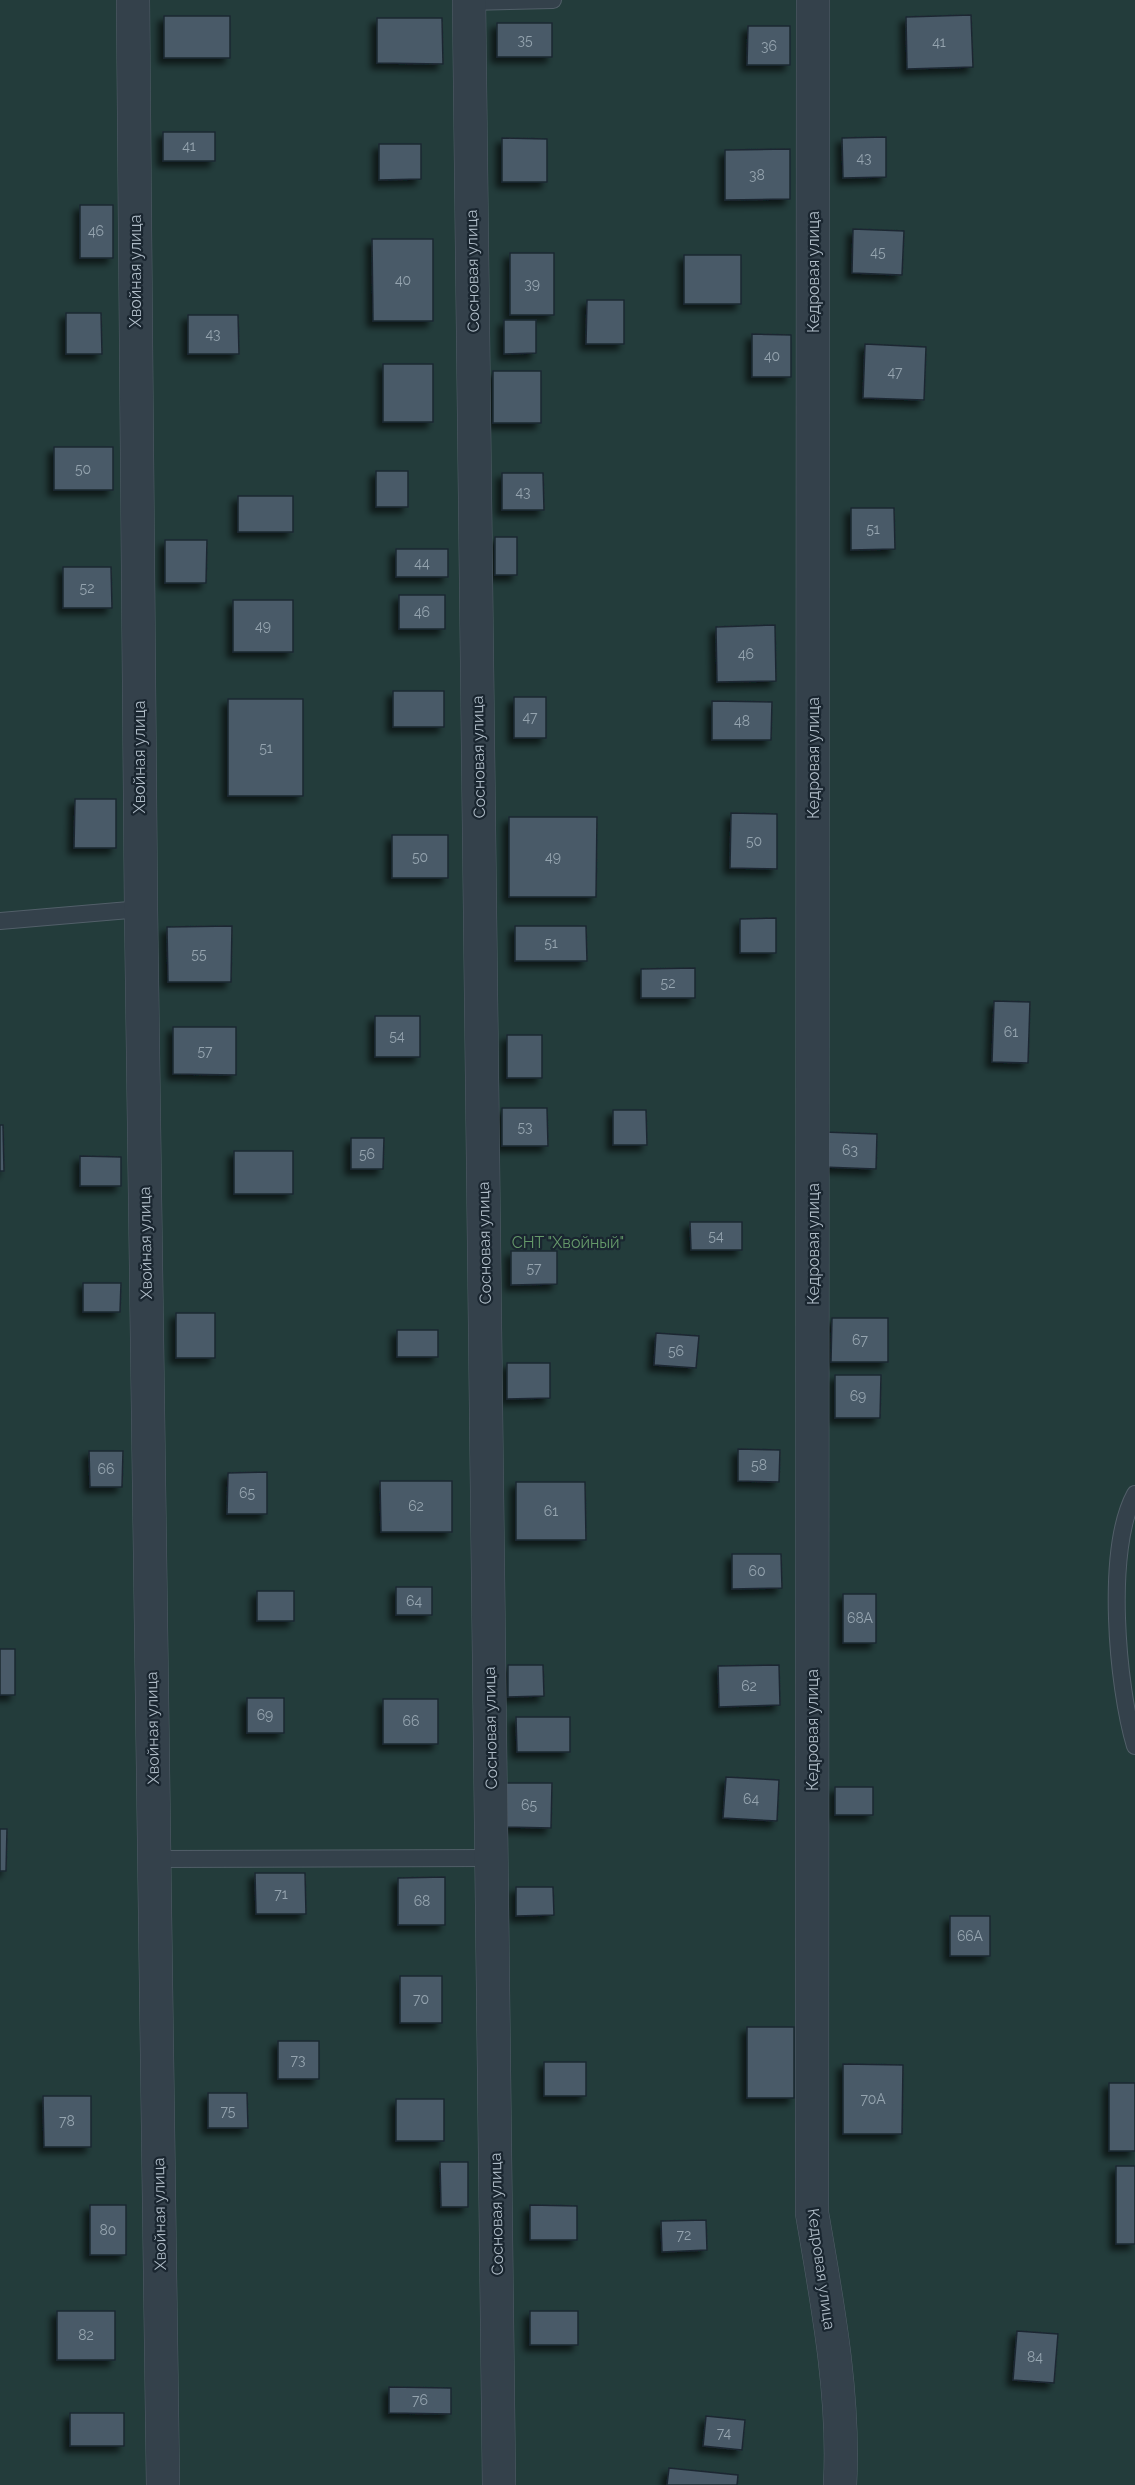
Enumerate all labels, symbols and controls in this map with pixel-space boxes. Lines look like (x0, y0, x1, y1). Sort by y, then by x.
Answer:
house number: 35 (517, 32, 533, 48)
house number: 41 (932, 34, 946, 50)
house number: 36 (761, 38, 777, 54)
house number: 41 (182, 138, 196, 154)
house number: 43 (856, 150, 872, 166)
house number: 38 (749, 167, 765, 183)
street label: Сосновая улица (462, 210, 483, 332)
street label: Кедровая улица (804, 211, 823, 333)
street label: Хвойная улица (126, 215, 145, 327)
house number: 46 (88, 223, 104, 239)
house number: 45 (870, 244, 886, 260)
house number: 40 (395, 272, 411, 288)
house number: 39 (524, 276, 540, 292)
house number: 43 (205, 326, 221, 342)
house number: 40 (764, 348, 780, 364)
house number: 47 (887, 364, 903, 380)
house number: 50 (75, 461, 91, 477)
house number: 43 (515, 484, 531, 500)
house number: 51 (866, 521, 880, 537)
house number: 44 (414, 555, 430, 571)
house number: 52 (80, 580, 94, 596)
house number: 46 (414, 604, 430, 620)
house number: 49 (255, 618, 271, 634)
house number: 46 (738, 646, 754, 662)
street label: Сосновая улица (468, 696, 489, 818)
street label: Кедровая улица (804, 697, 823, 819)
street label: Хвойная улица (130, 701, 149, 813)
house number: 47 (522, 709, 538, 725)
house number: 48 (734, 713, 750, 729)
house number: 51 (259, 740, 273, 756)
house number: 50 (746, 833, 762, 849)
house number: 50 (412, 849, 428, 865)
house number: 49 (545, 849, 561, 865)
house number: 51 (544, 935, 558, 951)
house number: 55 (191, 946, 207, 962)
house number: 52 (661, 975, 675, 991)
house number: 61 (1004, 1024, 1018, 1040)
house number: 54 (389, 1028, 405, 1044)
house number: 57 (197, 1043, 213, 1059)
house number: 53 (517, 1119, 533, 1135)
house number: 63 (842, 1142, 858, 1158)
house number: 56 (359, 1146, 375, 1162)
street label: Сосновая улица (474, 1182, 495, 1304)
street label: Кедровая улица (804, 1183, 823, 1305)
street label: Хвойная улица (135, 1186, 156, 1300)
house number: 54 (708, 1228, 724, 1244)
park label: СНТ "Хвойный" (512, 1233, 624, 1252)
house number: 57 (526, 1260, 542, 1276)
house number: 67 (852, 1332, 868, 1348)
house number: 56 (668, 1343, 684, 1359)
house number: 69 (850, 1388, 866, 1404)
house number: 58 (751, 1457, 767, 1473)
house number: 66 (98, 1461, 114, 1477)
house number: 65 (239, 1485, 255, 1501)
house number: 62 (408, 1498, 424, 1514)
house number: 61 (544, 1503, 558, 1519)
house number: 60 (748, 1563, 766, 1579)
house number: 64 (406, 1593, 422, 1609)
house number: 68А (847, 1610, 874, 1626)
street label: Сосновая улица (480, 1667, 501, 1789)
street label: Кедровая улица (803, 1669, 822, 1791)
street label: Хвойная улица (142, 1671, 163, 1785)
house number: 62 (741, 1678, 757, 1694)
house number: 69 (257, 1707, 273, 1723)
house number: 66 (403, 1713, 419, 1729)
house number: 64 (743, 1791, 759, 1807)
house number: 65 (521, 1797, 537, 1813)
house number: 71 (274, 1886, 288, 1902)
house number: 68 (414, 1893, 430, 1909)
house number: 66А (957, 1928, 984, 1944)
house number: 70 (413, 1991, 429, 2007)
house number: 73 (291, 2052, 305, 2068)
house number: 70А (860, 2091, 886, 2107)
house number: 75 (221, 2103, 236, 2119)
house number: 78 (59, 2113, 75, 2129)
street label: Сосновая улица (486, 2153, 507, 2275)
street label: Хвойная улица (149, 2157, 170, 2271)
street label: Кедровая улица (804, 2207, 839, 2331)
house number: 80 (100, 2222, 116, 2238)
house number: 72 (677, 2227, 691, 2243)
house number: 82 (78, 2327, 94, 2343)
house number: 84 (1027, 2349, 1043, 2365)
house number: 76 (412, 2392, 428, 2408)
house number: 74 (717, 2425, 732, 2441)

